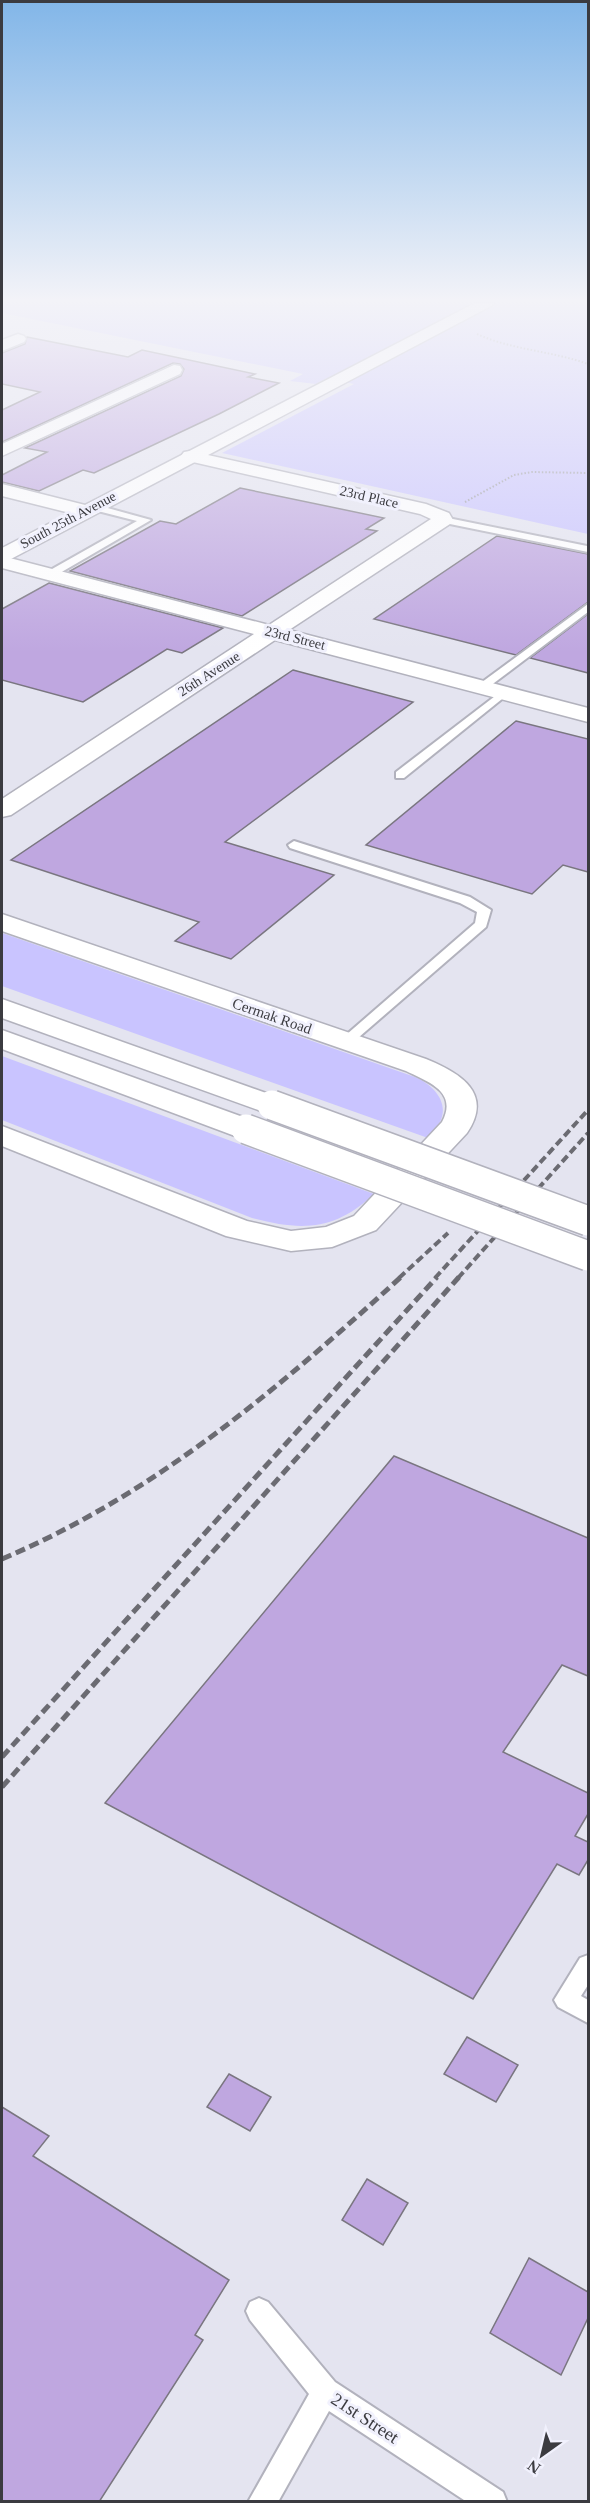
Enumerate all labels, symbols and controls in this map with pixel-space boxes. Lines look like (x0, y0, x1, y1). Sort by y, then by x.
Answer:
street label: 23rd Place (338, 483, 400, 511)
street label: South 25th Avenue (18, 488, 118, 552)
street label: 23rd Street (263, 623, 327, 653)
street label: 26th Avenue (176, 649, 242, 699)
street label: Cermak Road (230, 995, 314, 1037)
street label: 21st Street (327, 2389, 403, 2447)
north arrow (512, 2425, 572, 2485)
text: N (524, 2456, 543, 2477)

